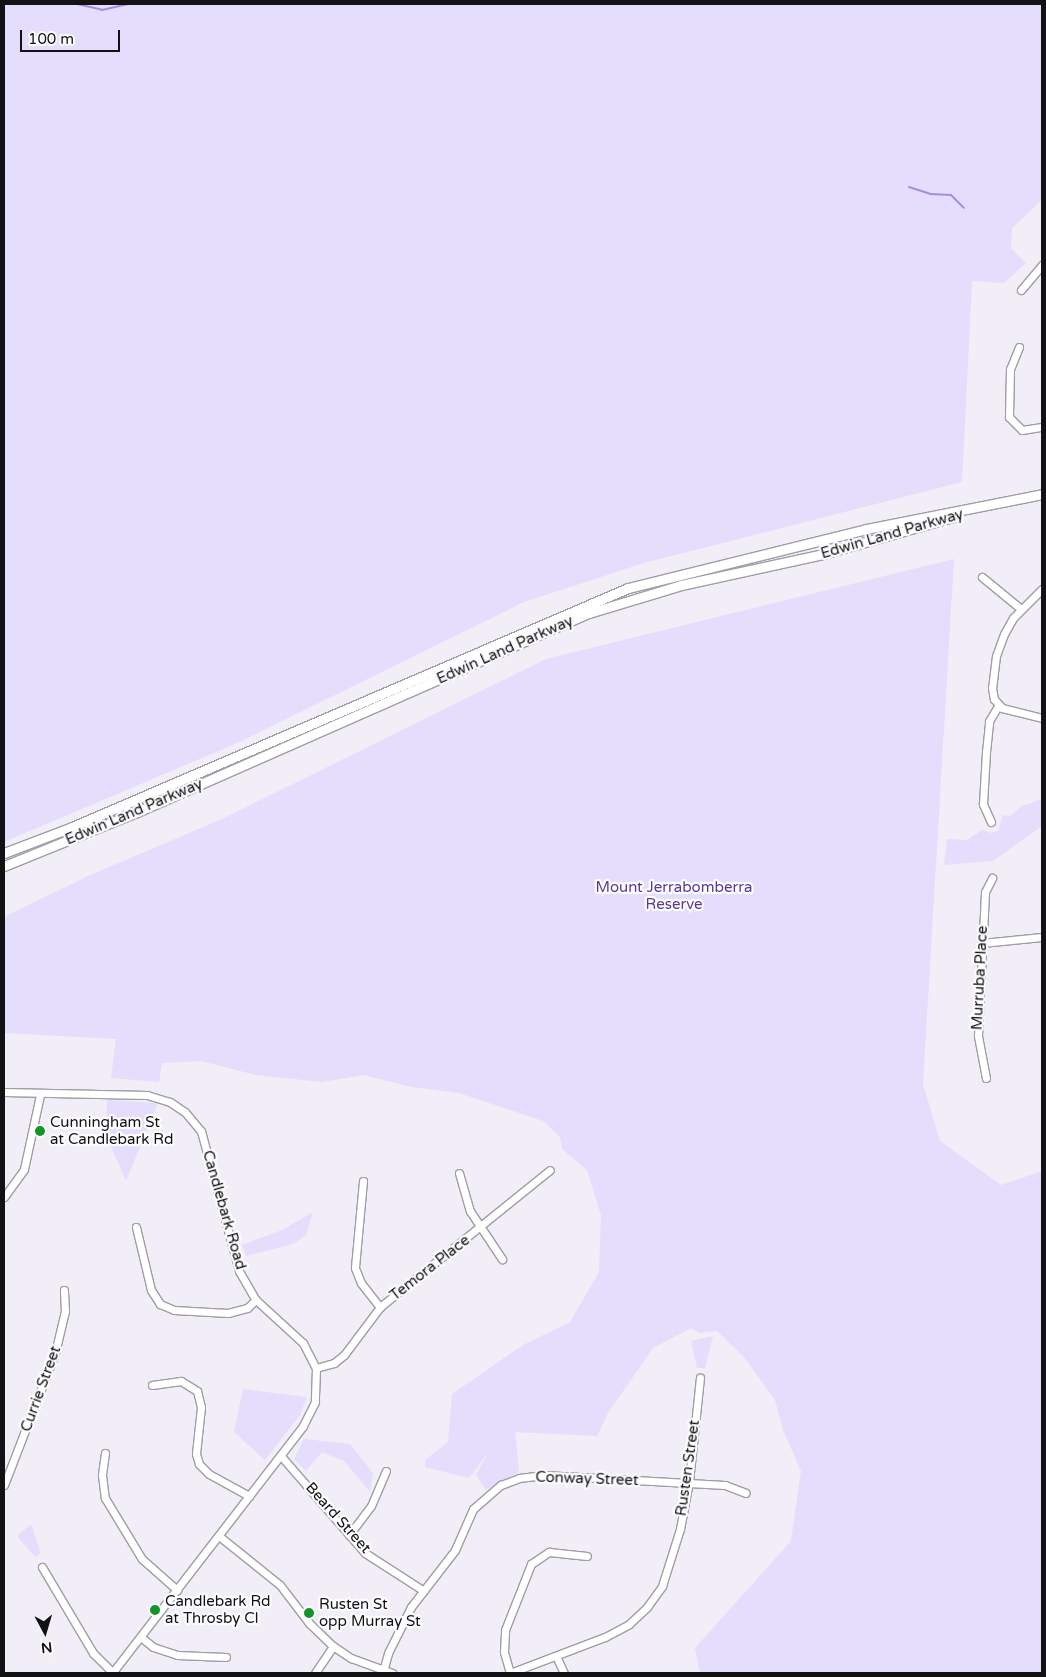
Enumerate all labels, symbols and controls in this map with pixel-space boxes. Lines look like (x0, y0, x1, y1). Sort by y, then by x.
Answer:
scale bar (22, 20, 122, 52)
text: 100 m (28, 30, 74, 48)
street label: Edwin Land Parkway (819, 505, 965, 563)
street label: Edwin Land Parkway (434, 612, 576, 688)
street label: Edwin Land Parkway (63, 775, 205, 849)
park label: Mount Jerrabomberra Reserve (596, 878, 752, 913)
street label: Murruba Place (968, 925, 992, 1031)
place label: Cunningham St at Candlebark Rd (50, 1113, 173, 1148)
marker: Cunningham St at Candlebark Rd (34, 1125, 46, 1137)
street label: Candlebark Road (198, 1148, 250, 1272)
street label: Temora Place (387, 1231, 473, 1305)
street label: Currie Street (17, 1344, 65, 1434)
street label: Rusten Street (672, 1419, 704, 1517)
street label: Conway Street (535, 1468, 639, 1490)
street label: Beard Street (302, 1479, 374, 1557)
place label: Candlebark Rd at Throsby Cl (165, 1592, 271, 1627)
place label: Rusten St opp Murray St (319, 1595, 421, 1630)
marker: Candlebark Rd at Throsby Cl (149, 1604, 161, 1616)
north arrow (20, 1607, 70, 1657)
marker: Rusten St opp Murray St (303, 1607, 315, 1619)
text: N (40, 1638, 53, 1656)

